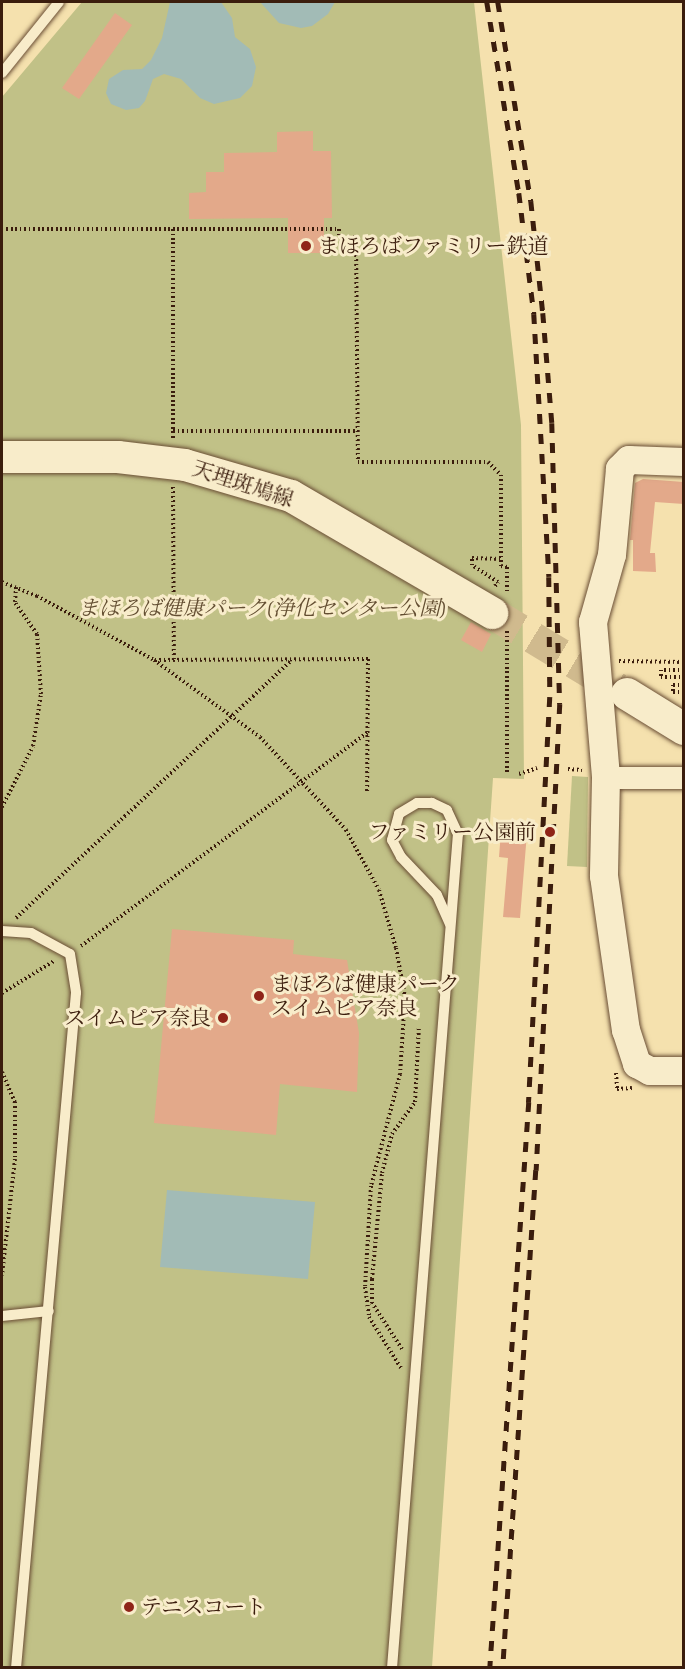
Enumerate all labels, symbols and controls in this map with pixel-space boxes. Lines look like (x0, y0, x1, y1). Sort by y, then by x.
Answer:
place label: まほろばファミリー鉄道 (318, 233, 549, 259)
marker: まほろばファミリー鉄道 (299, 239, 313, 253)
street label: 天理斑鳩線 (189, 456, 297, 512)
park label: まほろば健康パーク(浄化センター公園) (77, 595, 447, 621)
place label: ファミリー公園前 (368, 819, 536, 845)
marker: ファミリー公園前 (541, 823, 559, 841)
place label: まほろば健康パーク スイムピア奈良 (271, 971, 460, 1021)
marker: まほろば健康パーク スイムピア奈良 (252, 989, 266, 1003)
place label: スイムピア奈良 (64, 1005, 211, 1031)
marker: スイムピア奈良 (216, 1011, 230, 1025)
place label: テニスコート (141, 1594, 267, 1620)
marker: テニスコート (122, 1600, 136, 1614)

